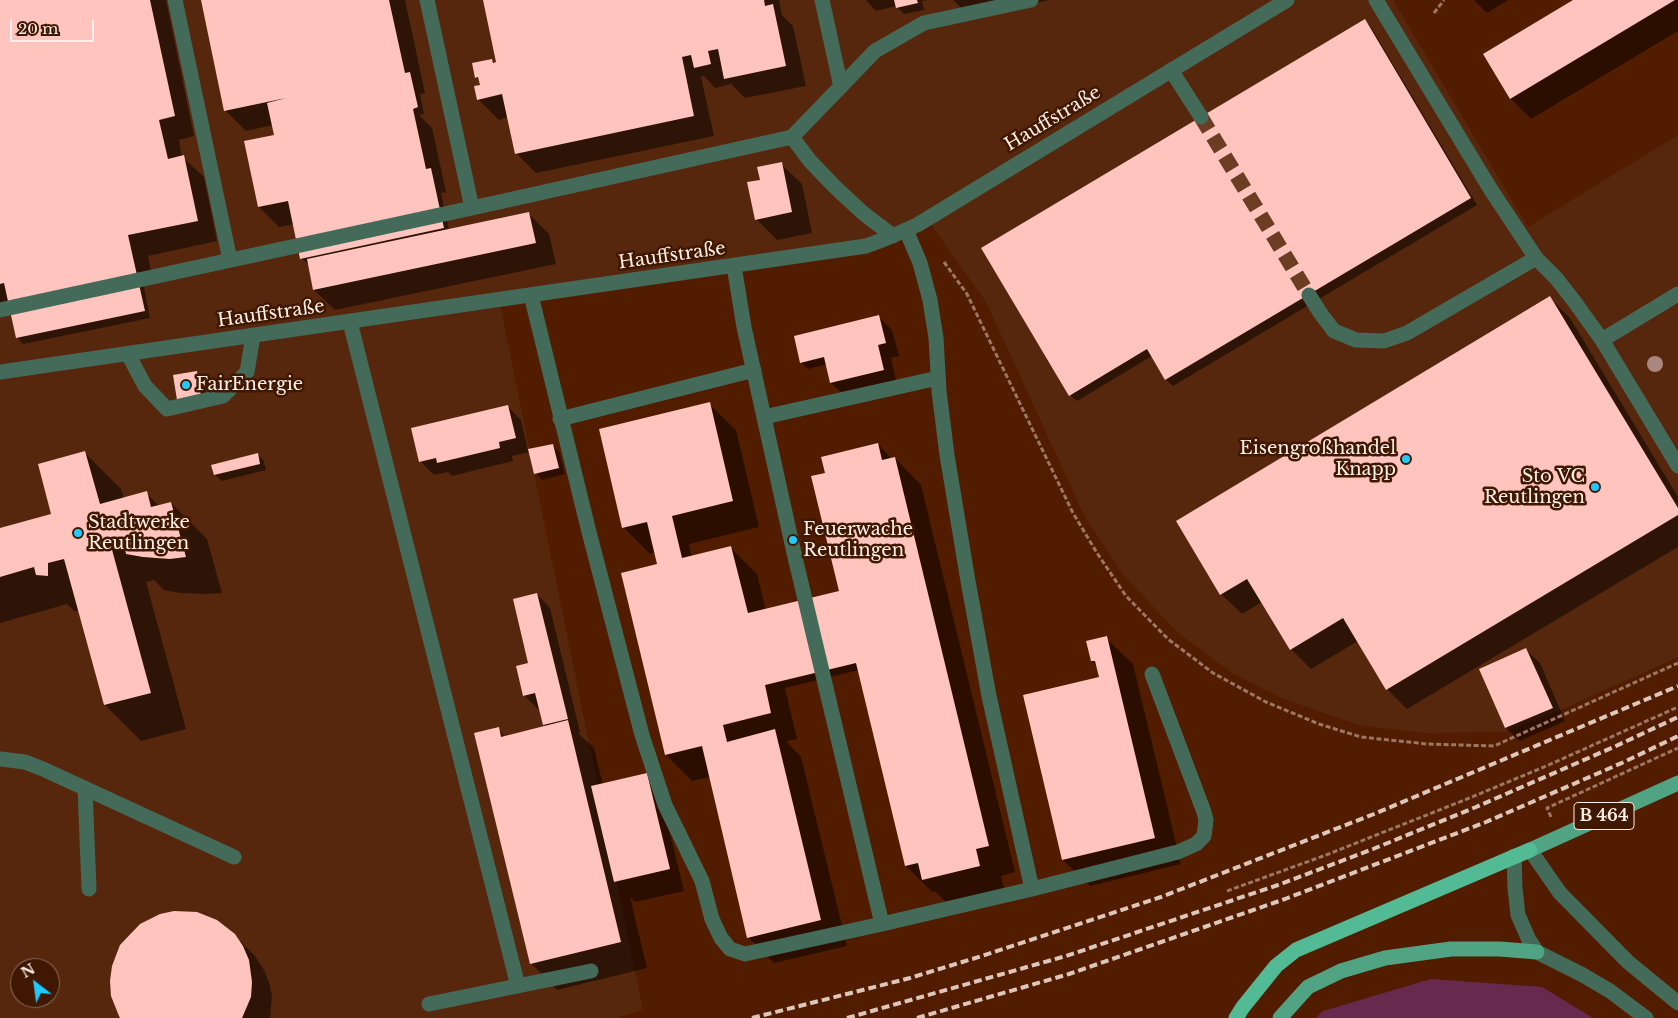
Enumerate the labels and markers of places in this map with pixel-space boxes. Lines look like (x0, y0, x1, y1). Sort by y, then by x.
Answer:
place label: FairEnergie (196, 374, 303, 396)
marker: FairEnergie (180, 379, 192, 391)
place label: Eisengroßhandel Knapp (1240, 438, 1396, 480)
marker: Eisengroßhandel Knapp (1400, 453, 1412, 465)
place label: Sto VC Reutlingen (1484, 466, 1585, 508)
marker: Sto VC Reutlingen (1589, 481, 1601, 493)
place label: Stadtwerke Reutlingen (88, 512, 190, 554)
place label: Feuerwache Reutlingen (803, 519, 913, 562)
marker: Stadtwerke Reutlingen (72, 527, 84, 539)
marker: Feuerwache Reutlingen (787, 534, 799, 546)

